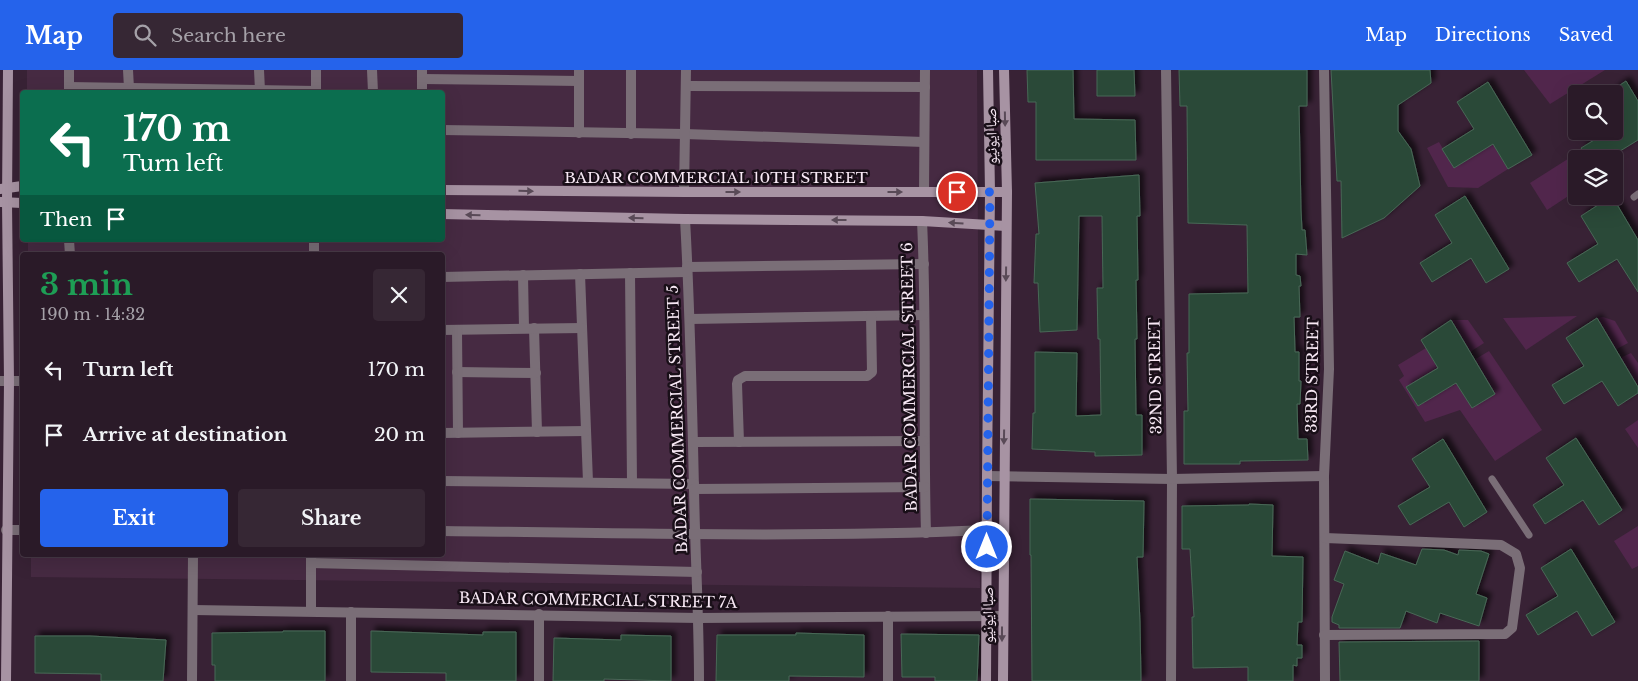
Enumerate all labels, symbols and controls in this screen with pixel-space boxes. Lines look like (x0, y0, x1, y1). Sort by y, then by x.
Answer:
search box (113, 13, 463, 58)
text: Map (25, 21, 83, 50)
icon: search (131, 21, 159, 49)
text: Search here (171, 24, 286, 47)
text: Map (1365, 24, 1407, 46)
text: Directions (1435, 24, 1531, 46)
text: Saved (1559, 24, 1613, 46)
map controls (1568, 85, 1623, 205)
button: search (1568, 85, 1623, 140)
text: 170 m (123, 107, 231, 150)
street label: صبا ایونیو (981, 108, 1001, 164)
icon: left (40, 110, 105, 175)
one-way arrow (1002, 111, 1010, 127)
text: Turn left (123, 150, 223, 177)
button: layers (1568, 150, 1623, 205)
street label: BADAR COMMERCIAL 10TH STREET (564, 168, 868, 187)
pin (936, 171, 978, 213)
icon: arrive (943, 178, 971, 206)
one-way arrow (518, 187, 534, 195)
one-way arrow (725, 188, 741, 196)
one-way arrow (888, 188, 904, 196)
icon: arrive (102, 205, 130, 233)
text: Then (40, 208, 92, 231)
one-way arrow (465, 210, 481, 218)
one-way arrow (628, 214, 644, 222)
one-way arrow (830, 216, 846, 224)
one-way arrow (948, 218, 964, 226)
street label: BADAR COMMERCIAL STREET 6 (897, 242, 921, 512)
text: 3 min (40, 266, 133, 303)
one-way arrow (1002, 267, 1010, 283)
button: close (373, 269, 425, 321)
street label: BADAR COMMERCIAL STREET 5 (663, 285, 691, 553)
text: 190 m · 14:32 (40, 304, 145, 324)
street label: 32ND STREET (1144, 317, 1166, 435)
street label: 33RD STREET (1301, 317, 1323, 433)
icon: left (40, 356, 68, 384)
text: Turn left (83, 358, 174, 381)
text: 170 m (368, 358, 425, 381)
icon: arrive (40, 421, 68, 449)
text: Arrive at destination (83, 423, 287, 446)
text: 20 m (374, 423, 425, 446)
one-way arrow (1000, 429, 1008, 445)
button: Exit (40, 489, 228, 547)
button: Share (238, 489, 425, 547)
position arrow (960, 520, 1012, 572)
street label: صبا ایونیو (978, 587, 997, 643)
street label: BADAR COMMERCIAL STREET 7A (459, 588, 738, 612)
one-way arrow (998, 627, 1006, 643)

